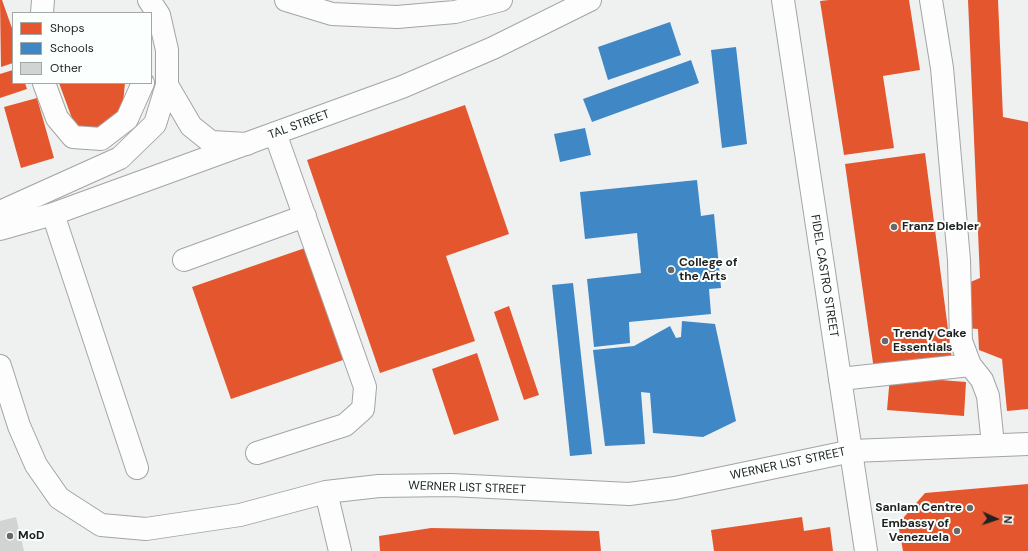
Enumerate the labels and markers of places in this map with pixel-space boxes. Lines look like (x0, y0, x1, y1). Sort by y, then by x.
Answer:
place label: Franz Diebler (902, 220, 979, 234)
marker: Franz Diebler (889, 222, 899, 232)
place label: College of the Arts (679, 256, 737, 284)
marker: College of the Arts (666, 265, 676, 275)
place label: Trendy Cake Essentials (893, 327, 967, 355)
marker: Trendy Cake Essentials (880, 336, 890, 346)
place label: Sanlam Centre (875, 501, 962, 515)
marker: Sanlam Centre (965, 503, 975, 513)
place label: Embassy of Venezuela (882, 517, 949, 545)
marker: Embassy of Venezuela (952, 526, 962, 536)
place label: MoD (18, 529, 44, 543)
marker: MoD (5, 531, 15, 541)

